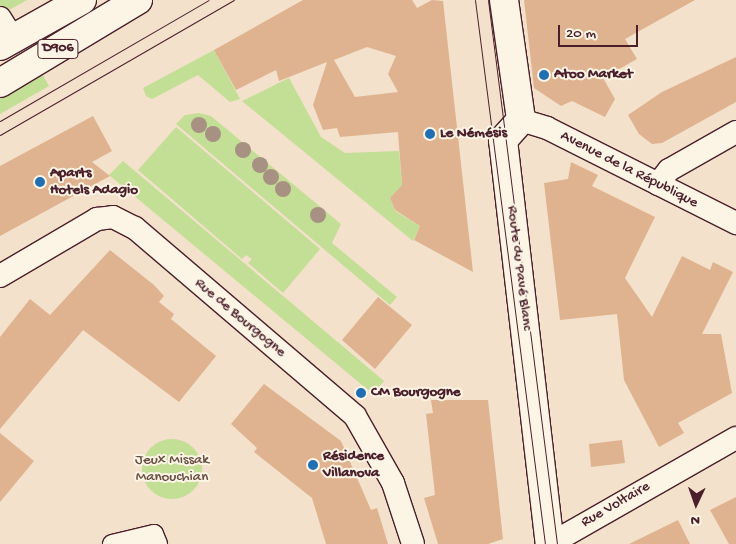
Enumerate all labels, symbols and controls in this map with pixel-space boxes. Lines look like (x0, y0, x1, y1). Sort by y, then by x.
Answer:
scale bar (561, 15, 641, 47)
text: 20 m (566, 25, 596, 43)
road number: D906 (37, 38, 79, 61)
place label: Atoo Market (554, 66, 633, 84)
marker: Atoo Market (538, 69, 550, 81)
place label: Le Némésis (440, 125, 507, 143)
street label: Avenue de la République (557, 127, 701, 213)
marker: Le Némésis (424, 128, 436, 140)
place label: Aparts Hotels Adagio (50, 164, 138, 199)
marker: Aparts Hotels Adagio (34, 176, 46, 188)
street label: Route du Pavé Blanc (502, 205, 536, 331)
street label: Rue de Bourgogne (191, 275, 289, 361)
place label: CM Bourgogne (371, 384, 461, 402)
marker: CM Bourgogne (355, 387, 367, 399)
place label: Résidence Villanova (323, 447, 384, 482)
park label: Jeux Missak Manouchian (135, 451, 209, 486)
marker: Résidence Villanova (307, 459, 319, 471)
street label: Rue Voltaire (578, 478, 654, 532)
north arrow (671, 479, 721, 529)
text: N (690, 511, 700, 528)

